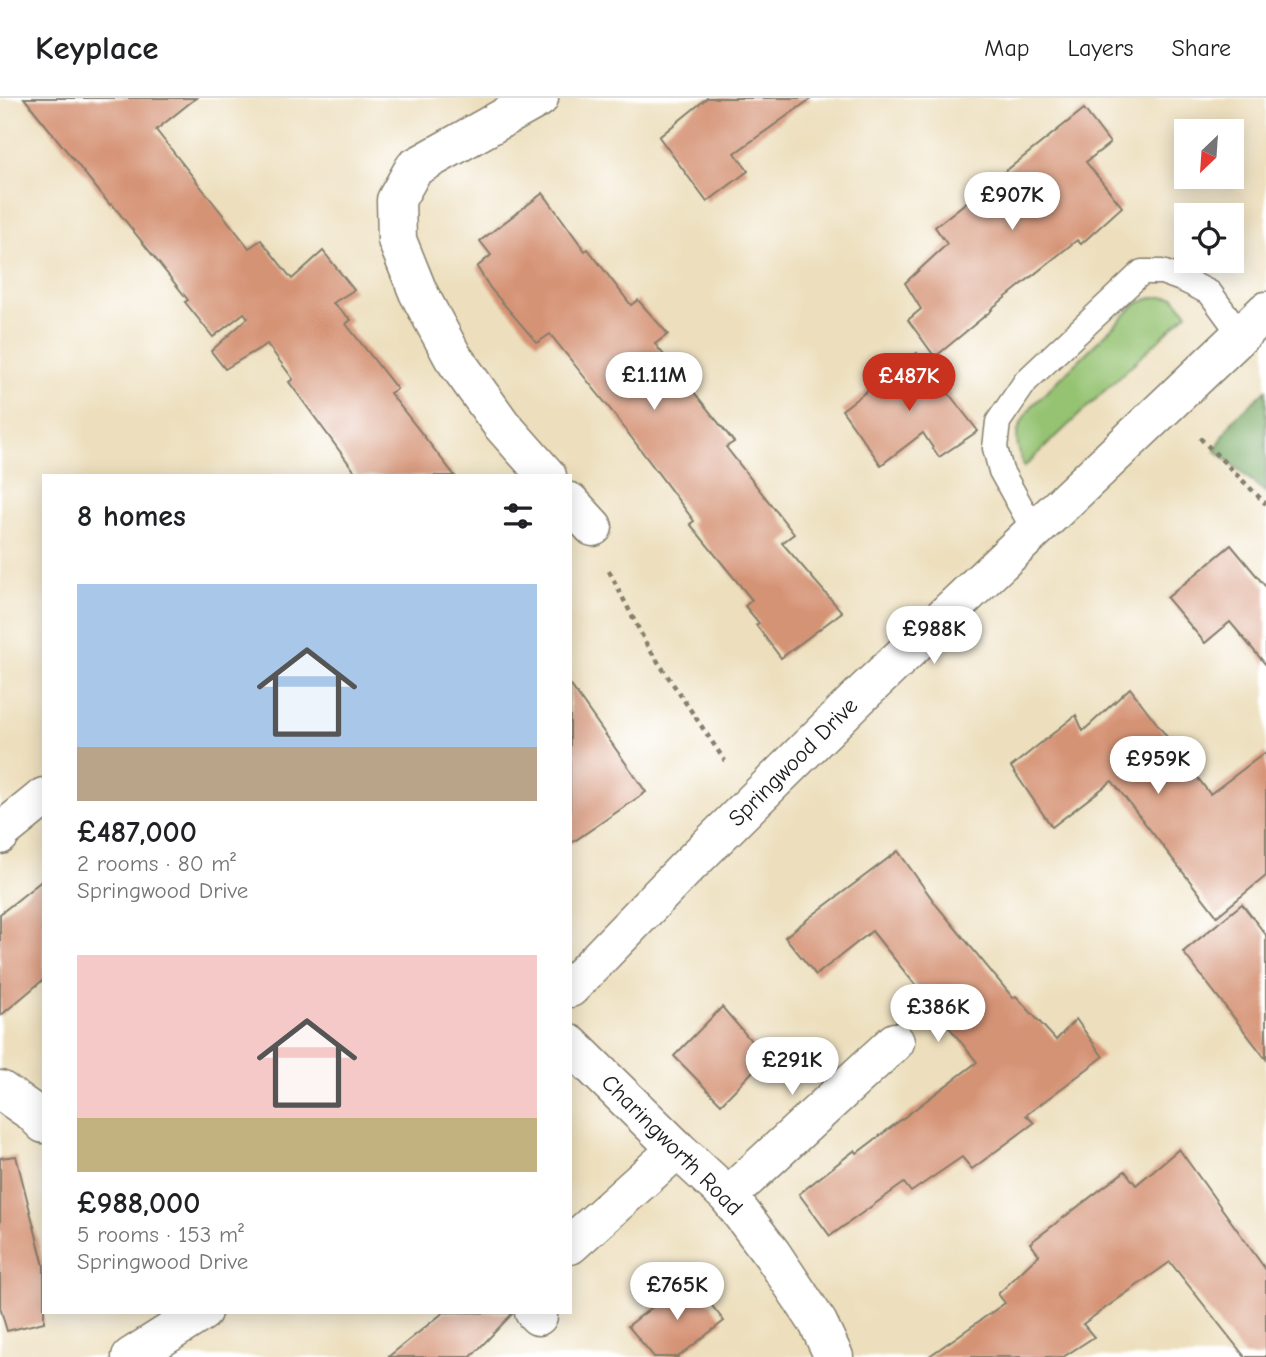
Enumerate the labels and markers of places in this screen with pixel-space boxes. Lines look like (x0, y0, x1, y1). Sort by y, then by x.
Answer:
pin: £907K (963, 172, 1061, 232)
pin: £1.11M (597, 352, 711, 412)
pin: £487K (860, 354, 958, 413)
pin: £988K (885, 606, 983, 666)
pin: £959K (1109, 736, 1207, 796)
pin: £386K (889, 984, 987, 1044)
pin: £291K (743, 1038, 841, 1097)
pin: £765K (628, 1262, 726, 1322)

